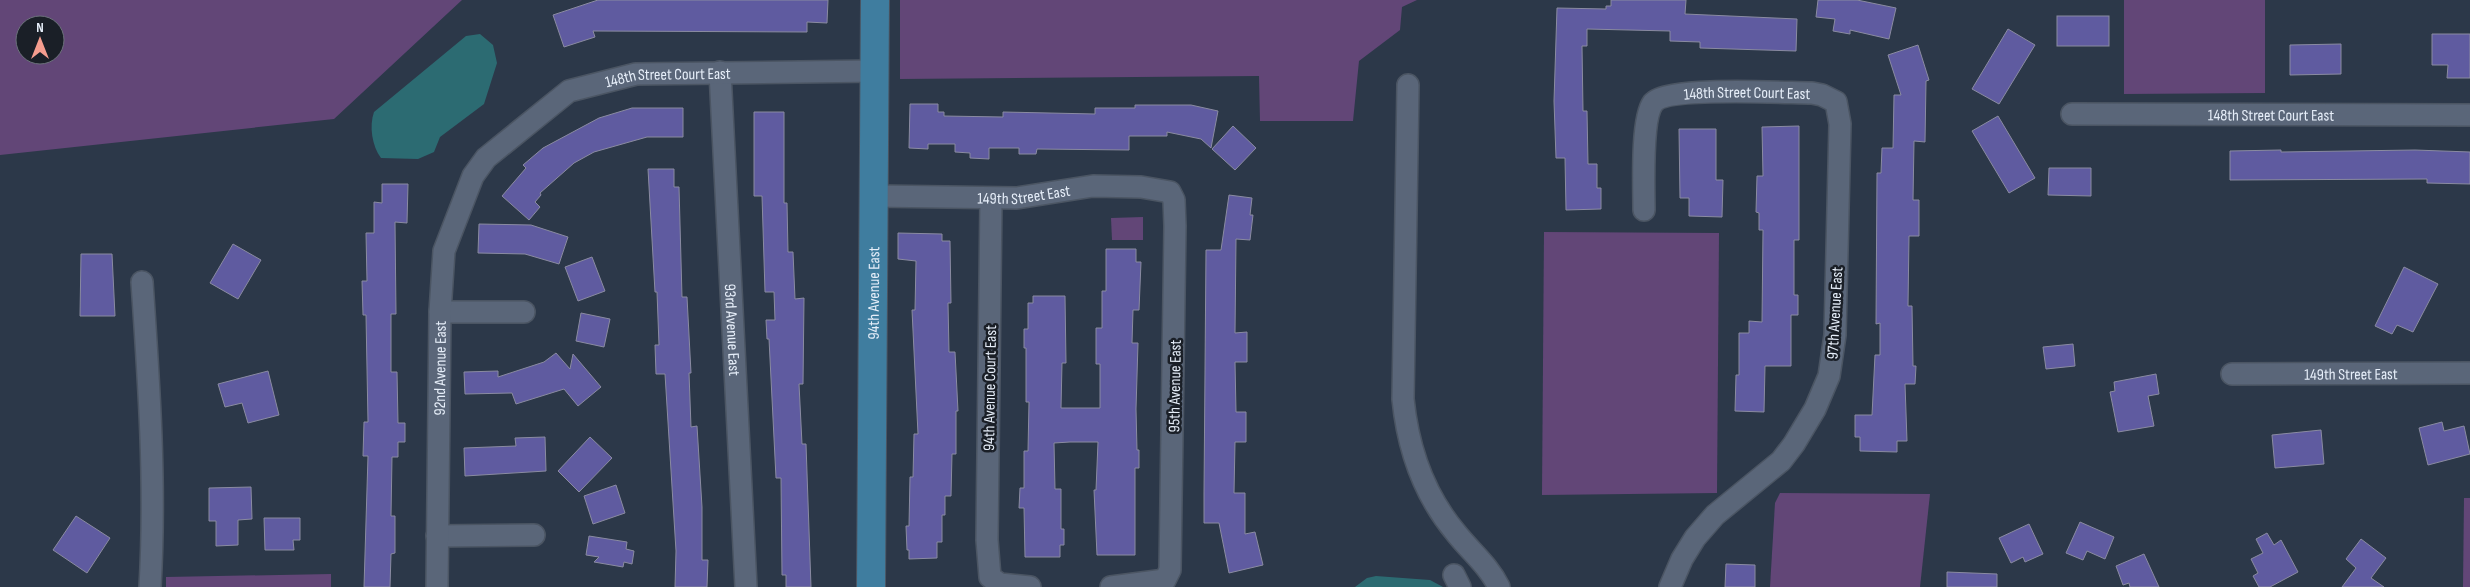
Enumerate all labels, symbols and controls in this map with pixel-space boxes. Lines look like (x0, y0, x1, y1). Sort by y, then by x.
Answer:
north arrow (15, 15, 65, 65)
text: N (36, 19, 44, 36)
street label: 148th Street Court East (603, 65, 731, 92)
street label: 148th Street Court East (1683, 84, 1810, 105)
street label: 148th Street Court East (2208, 106, 2334, 126)
street label: 149th Street East (977, 182, 1072, 209)
street label: 94th Avenue East (865, 246, 884, 340)
street label: 97th Avenue East (1824, 266, 1847, 360)
street label: 93rd Avenue East (720, 283, 743, 376)
street label: 92nd Avenue East (431, 320, 451, 415)
street label: 94th Avenue Court East (980, 325, 1001, 451)
street label: 95th Avenue East (1165, 339, 1186, 432)
street label: 149th Street East (2304, 365, 2398, 385)

